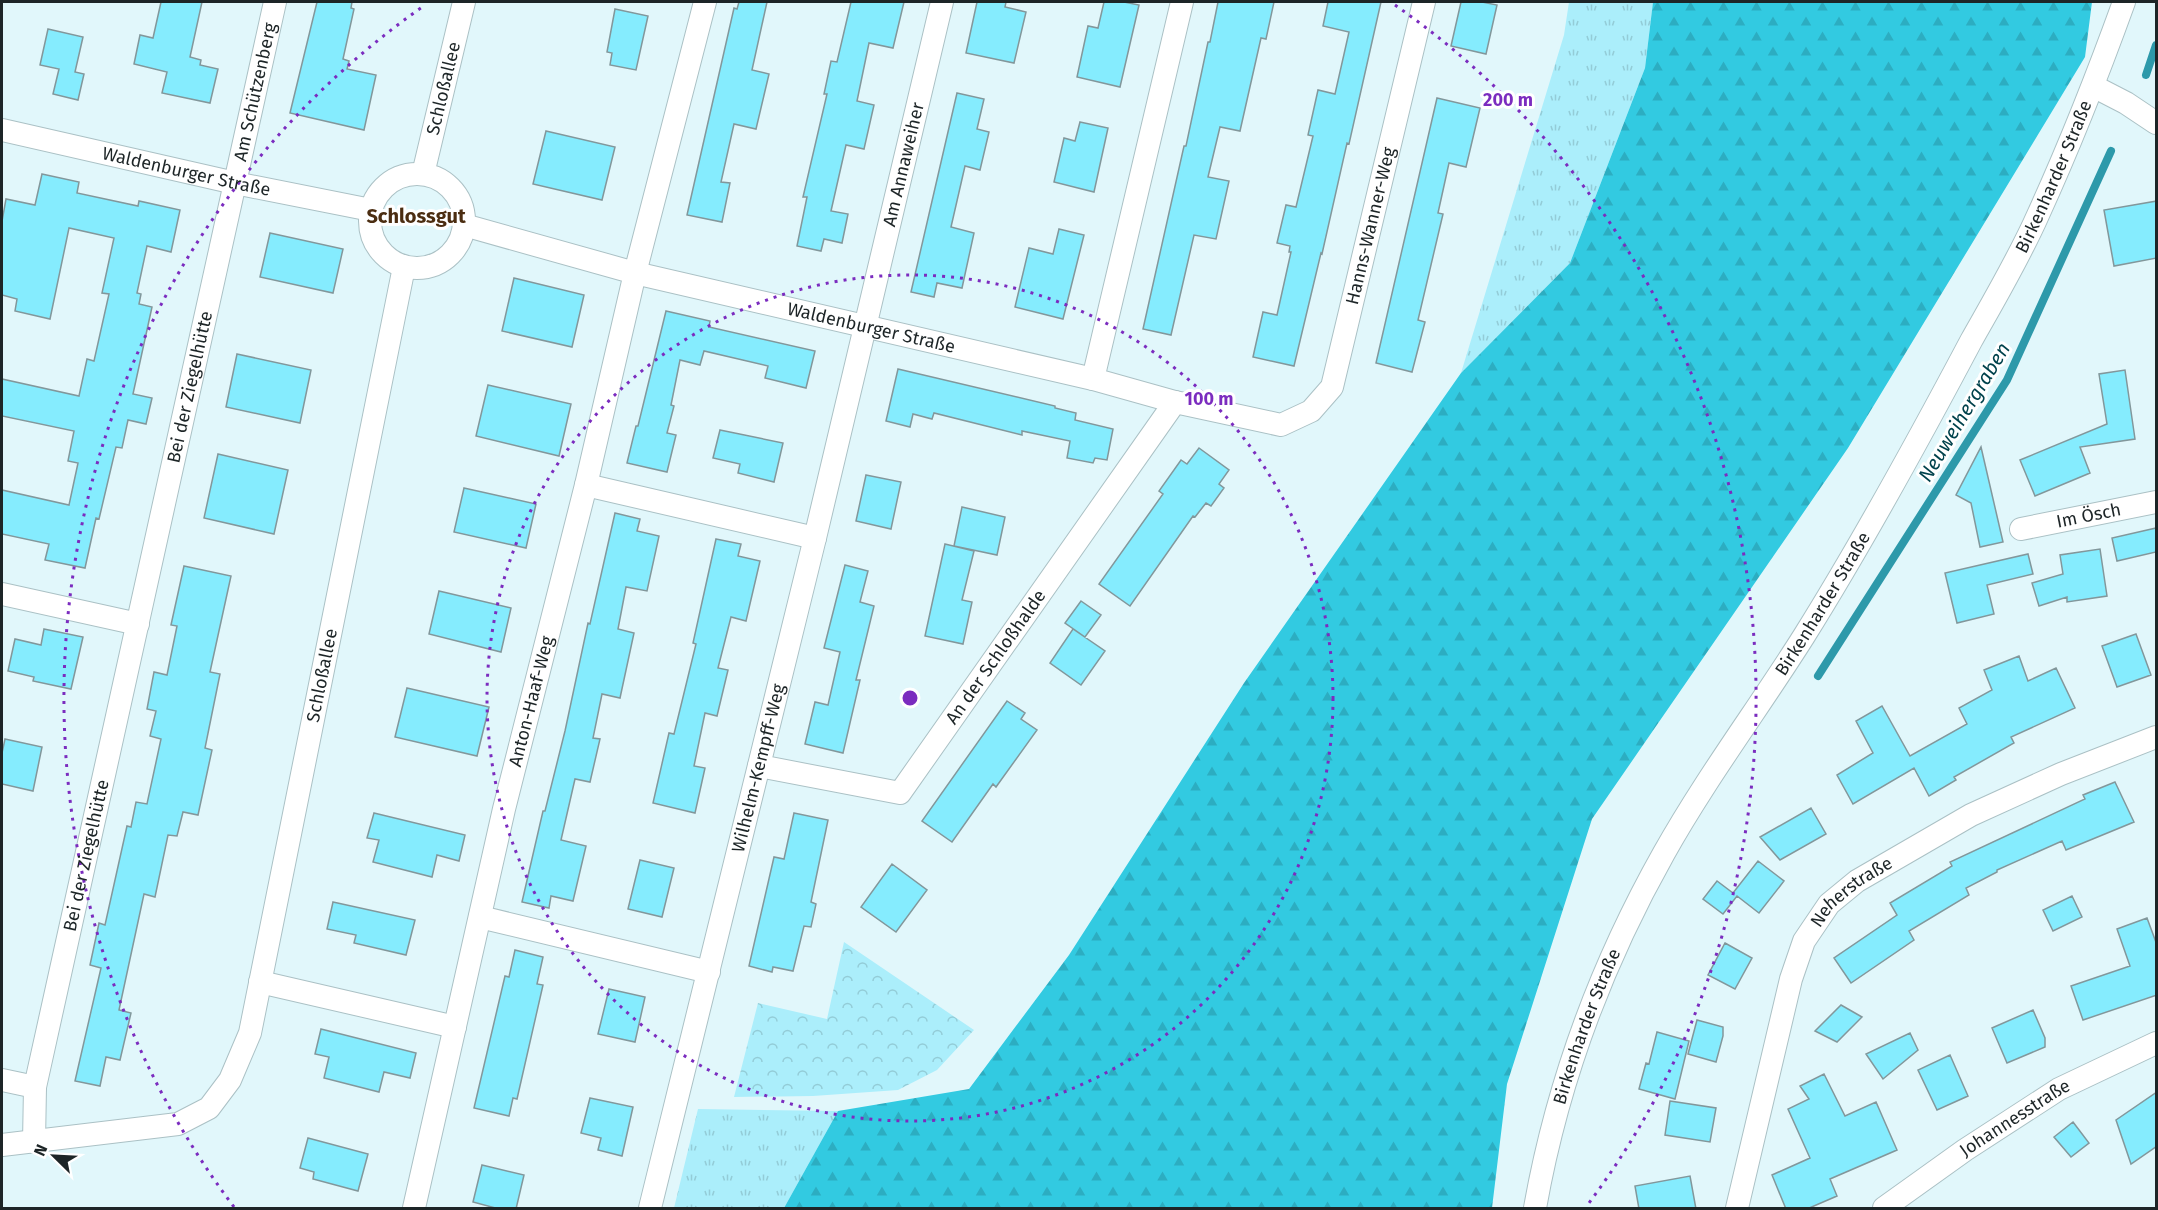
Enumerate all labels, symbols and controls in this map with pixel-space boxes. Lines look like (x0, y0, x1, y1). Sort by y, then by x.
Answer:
street label: Am Schützenberg (229, 20, 281, 163)
street label: Schloßallee (422, 40, 465, 137)
text: 200 m (1483, 89, 1533, 111)
street label: Birkenharder Straße (2011, 97, 2097, 257)
street label: Am Annaweiher (878, 100, 929, 229)
street label: Waldenburger Straße (100, 142, 272, 201)
street label: Hanns-Wanner-Weg (1341, 144, 1400, 307)
district label: Schlossgut (366, 204, 466, 228)
street label: Waldenburger Straße (785, 298, 957, 358)
street label: Bei der Ziegelhütte (162, 309, 217, 465)
water label: Neuweihergraben (1913, 338, 2015, 486)
text: 100 m (1185, 388, 1233, 410)
street label: Im Ösch (2054, 498, 2123, 533)
street label: Birkenharder Straße (1770, 528, 1875, 680)
street label: An der Schloßhalde (941, 585, 1051, 728)
street label: Schloßallee (302, 627, 342, 724)
street label: Anton-Haaf-Weg (504, 633, 558, 769)
street label: Wilhelm-Kempff-Weg (727, 681, 790, 855)
centre of rings (900, 688, 920, 708)
street label: Bei der Ziegelhütte (59, 778, 114, 934)
street label: Neherstraße (1806, 852, 1896, 931)
street label: Birkenharder Straße (1548, 945, 1625, 1107)
street label: Johannesstraße (1955, 1074, 2074, 1161)
north arrow (24, 1126, 84, 1186)
text: N (30, 1141, 52, 1159)

